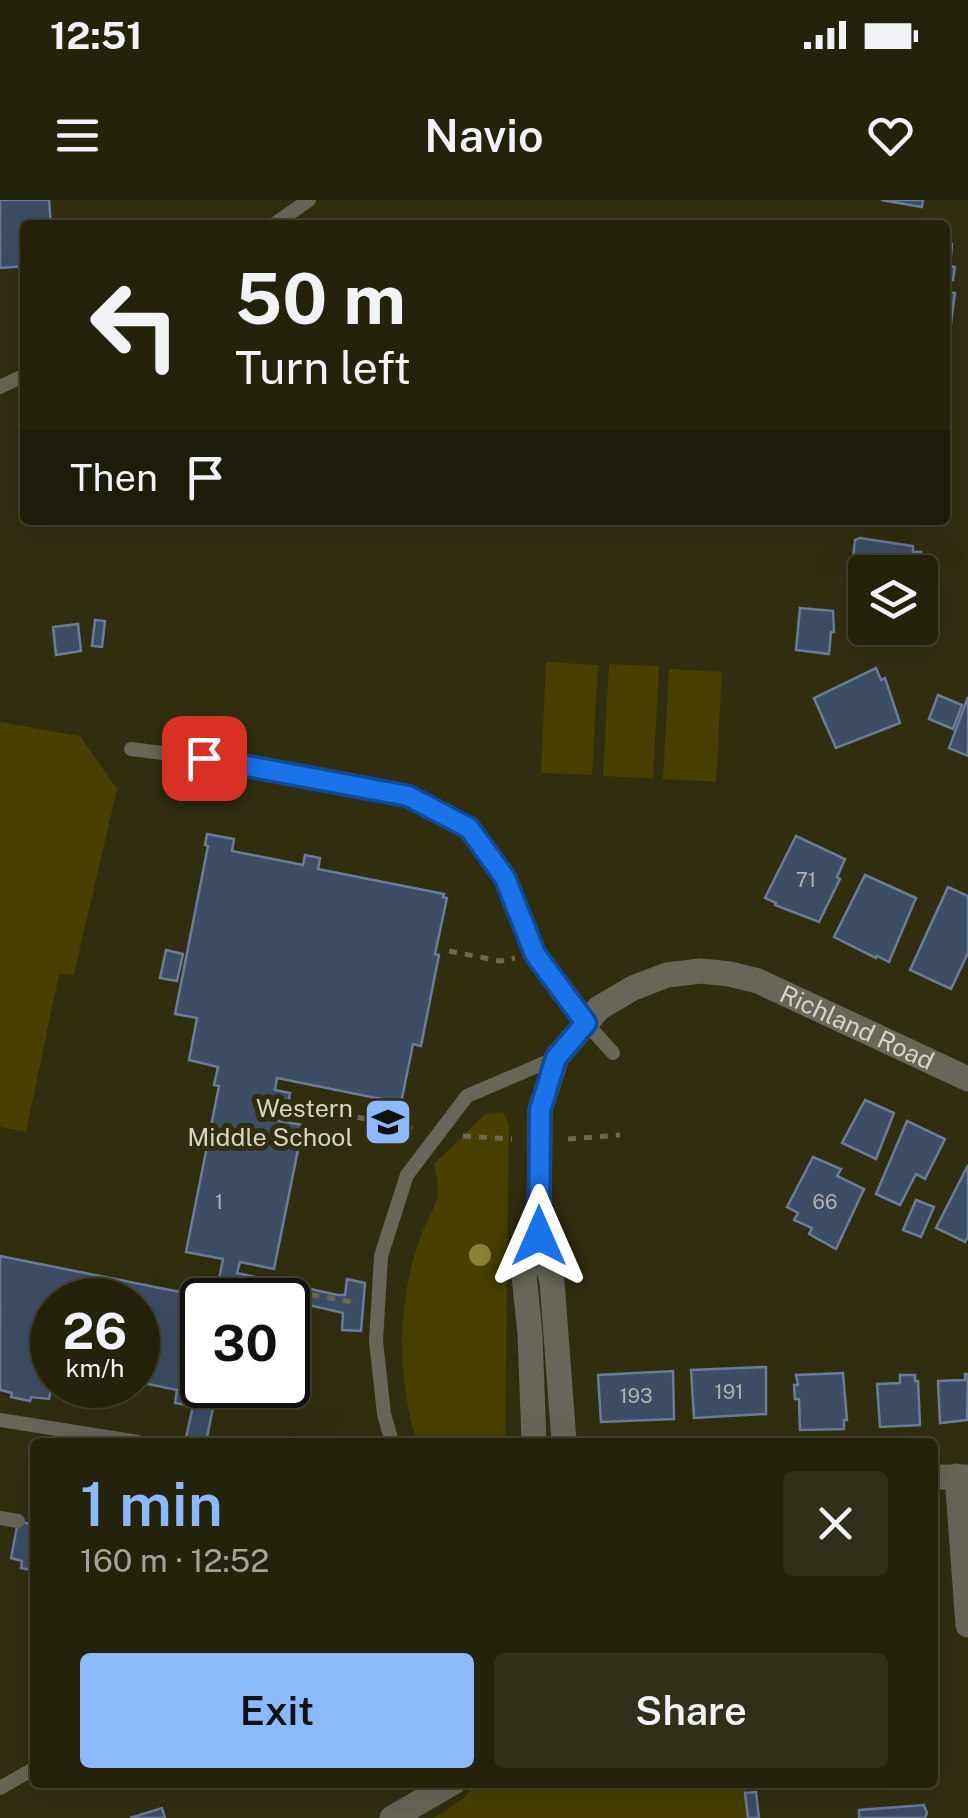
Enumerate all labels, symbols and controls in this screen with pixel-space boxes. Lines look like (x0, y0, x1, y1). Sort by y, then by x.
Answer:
text: 12:51 (50, 13, 143, 58)
icon: menu (50, 108, 105, 163)
icon: heart (863, 108, 918, 163)
text: Navio (424, 109, 544, 162)
text: 50 m (235, 257, 406, 340)
icon: left (70, 260, 200, 390)
text: Turn left (235, 341, 411, 394)
icon: arrive (178, 450, 233, 505)
text: Then (70, 455, 158, 500)
map controls (848, 555, 938, 645)
button: layers (848, 555, 938, 645)
pin (162, 716, 247, 801)
icon: arrive (177, 731, 232, 786)
house number: 71 (796, 868, 816, 892)
street label: Richland Road (775, 978, 939, 1076)
place label: Western Middle School (187, 1093, 353, 1152)
school or university icon: Western Middle School (362, 1096, 414, 1148)
position arrow (487, 1184, 591, 1288)
house number: 1 (215, 1190, 223, 1214)
house number: 66 (813, 1190, 837, 1214)
speed limit sign: 30 (180, 1278, 310, 1408)
text: 26 (63, 1301, 127, 1360)
text: km/h (66, 1353, 124, 1383)
house number: 191 (715, 1380, 743, 1404)
house number: 193 (619, 1384, 653, 1408)
text: 1 min (80, 1469, 223, 1540)
button: close (783, 1471, 888, 1576)
text: 160 m · 12:52 (80, 1542, 269, 1579)
button: Exit (80, 1653, 474, 1768)
button: Share (494, 1653, 888, 1768)

